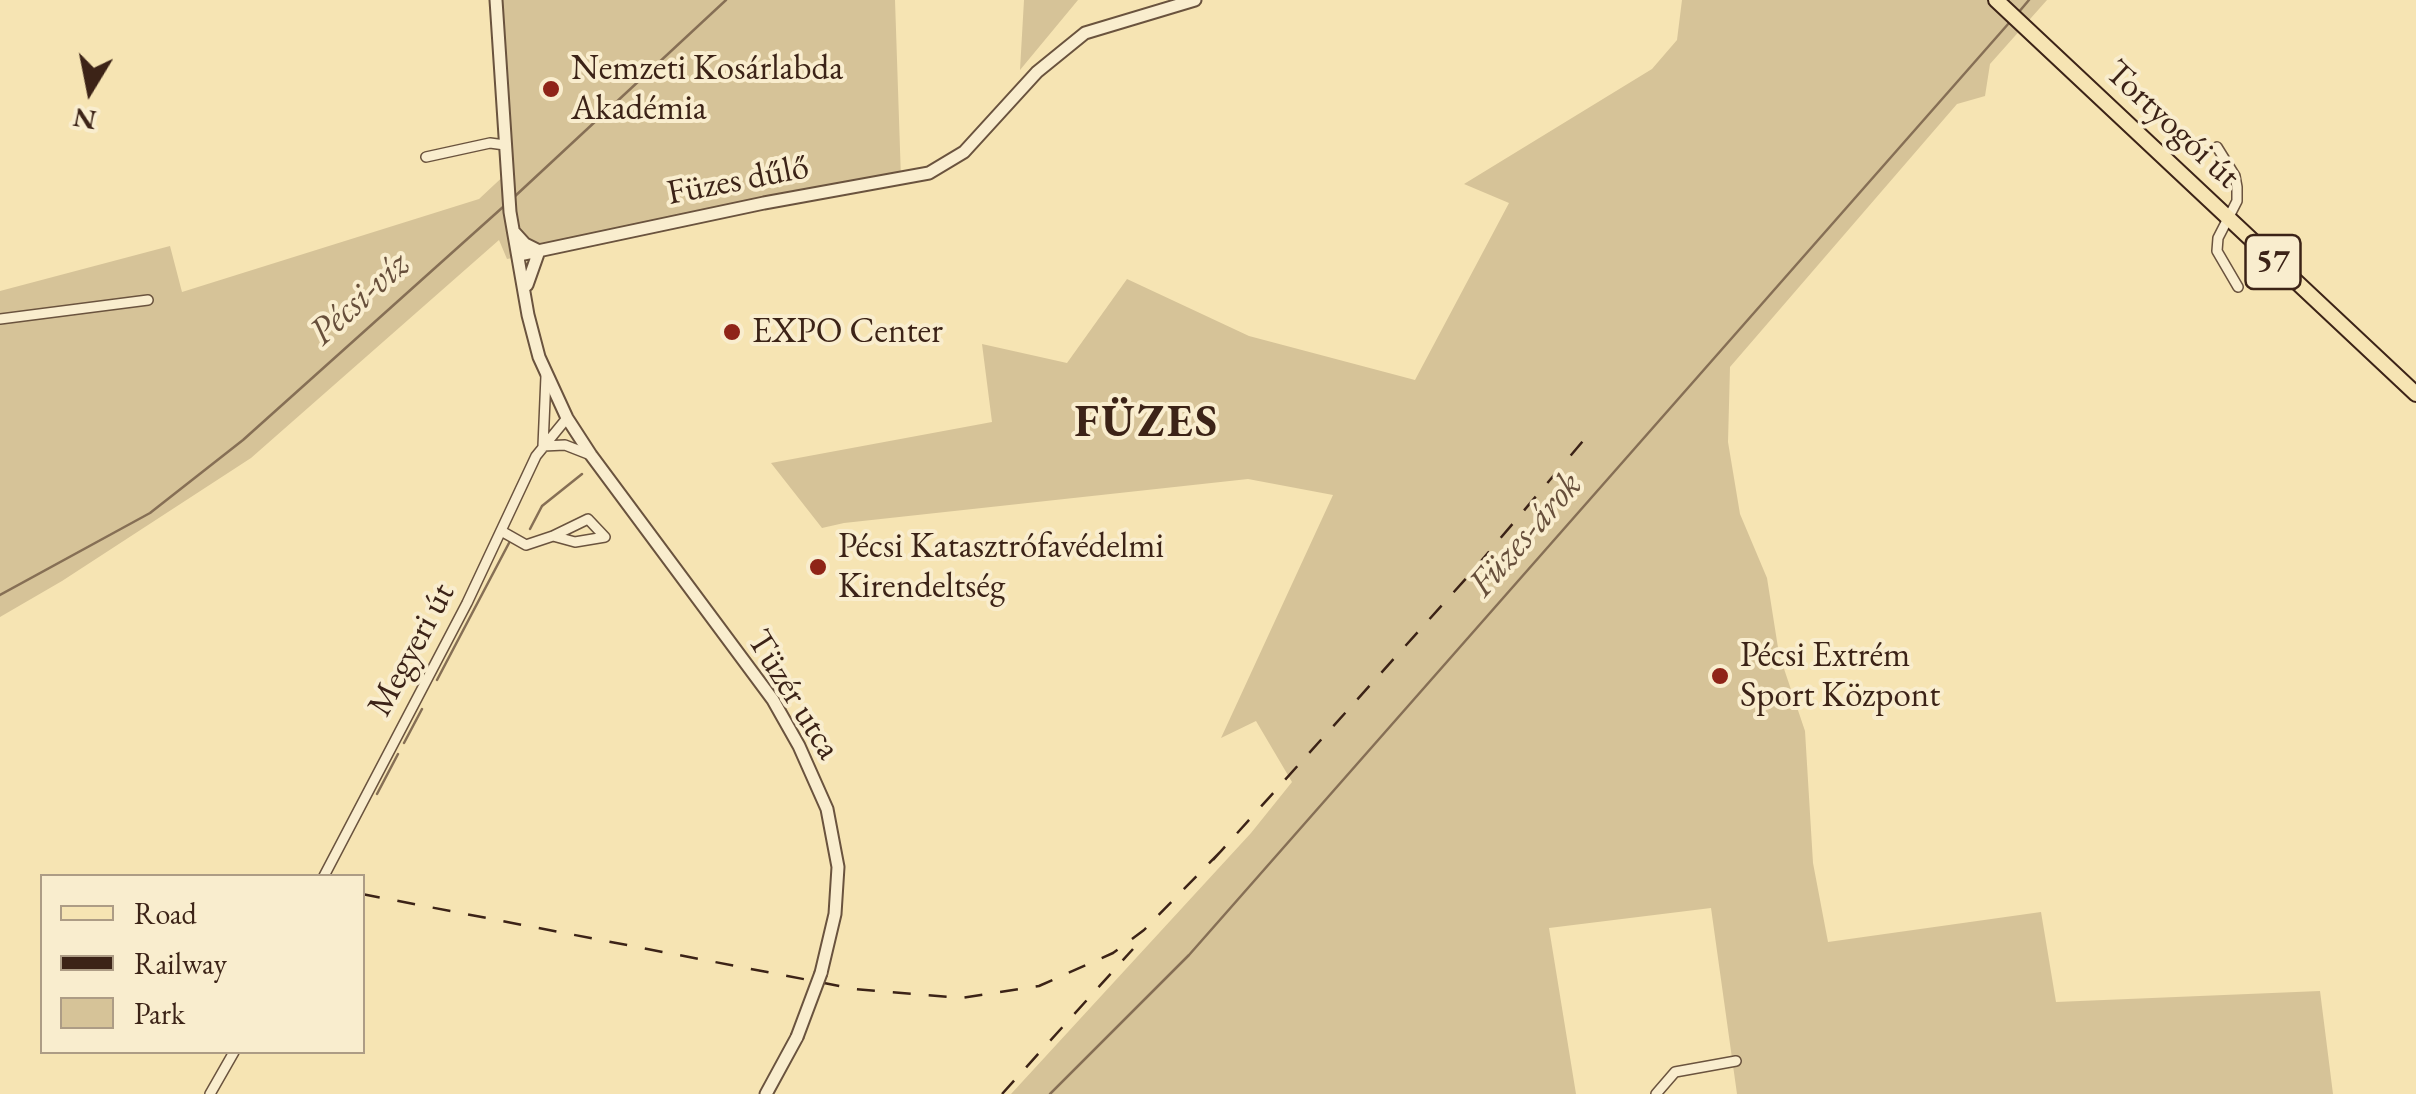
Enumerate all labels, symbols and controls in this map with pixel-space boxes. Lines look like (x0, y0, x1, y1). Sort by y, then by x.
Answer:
north arrow (40, 40, 140, 140)
place label: Nemzeti Kosárlabda Akadémia (571, 48, 843, 130)
street label: Tortyogói út (2096, 52, 2248, 198)
marker: Nemzeti Kosárlabda Akadémia (540, 78, 562, 100)
text: N (71, 100, 99, 139)
street label: Füzes dűlő (664, 147, 812, 215)
road number: 57 (2246, 235, 2300, 289)
water label: Pécsi-víz (300, 242, 420, 356)
place label: EXPO Center (752, 311, 943, 353)
marker: EXPO Center (721, 321, 743, 343)
district label: FÜZES (1074, 397, 1220, 451)
water label: Füzes-árok (1459, 463, 1593, 607)
place label: Pécsi Katasztrófavédelmi Kirendeltség (838, 526, 1164, 608)
marker: Pécsi Katasztrófavédelmi Kirendeltség (807, 556, 829, 578)
street label: Megyeri út (360, 576, 464, 724)
street label: Tüzér utca (737, 623, 849, 767)
place label: Pécsi Extrém Sport Központ (1740, 635, 1940, 717)
marker: Pécsi Extrém Sport Központ (1709, 665, 1731, 687)
legend (40, 874, 365, 1054)
text: Road (134, 894, 197, 933)
text: Railway (134, 944, 227, 983)
text: Park (134, 994, 185, 1033)

